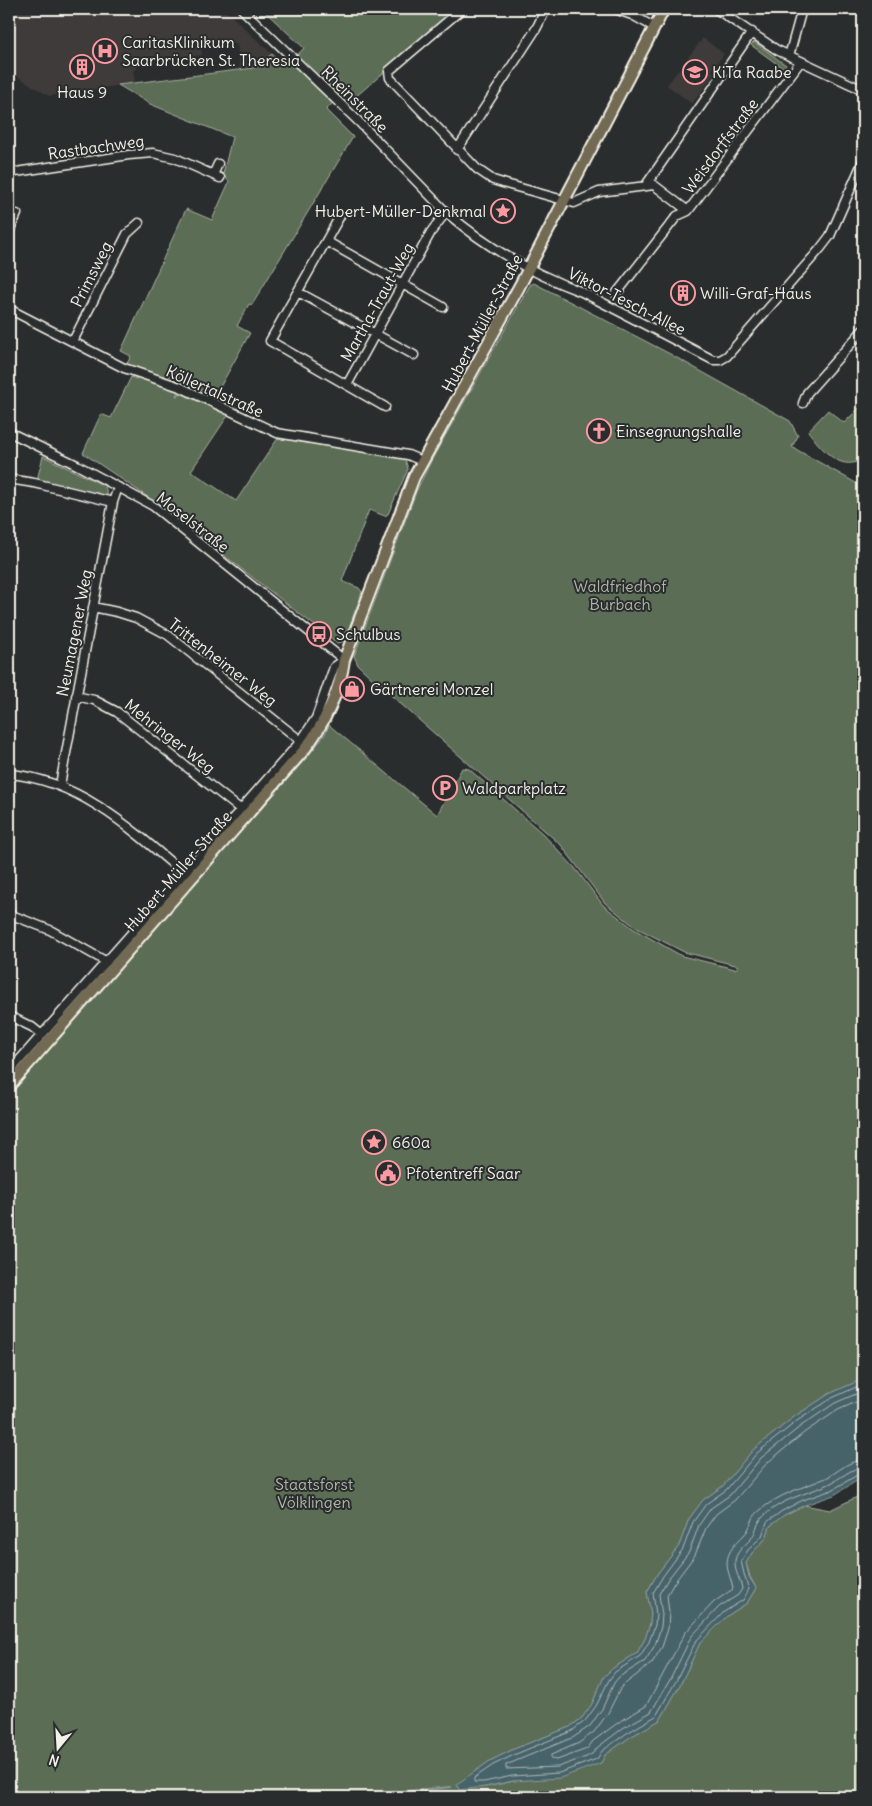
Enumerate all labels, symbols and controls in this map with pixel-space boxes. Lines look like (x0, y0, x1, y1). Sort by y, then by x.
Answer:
place label: CaritasKlinikum Saarbrücken St. Theresia (122, 32, 300, 70)
hospital icon: CaritasKlinikum Saarbrücken St. Theresia (92, 38, 118, 64)
building icon: Haus 9 (69, 54, 95, 80)
school or university icon: KiTa Raabe (682, 59, 708, 85)
street label: Rheinstraße (317, 61, 393, 137)
place label: KiTa Raabe (712, 62, 792, 82)
place label: Haus 9 (57, 82, 107, 102)
street label: Weisdorffstraße (678, 94, 762, 198)
street label: Rastbachweg (46, 130, 146, 164)
place icon: Hubert-Müller-Denkmal (490, 198, 516, 224)
place label: Hubert-Müller-Denkmal (315, 201, 486, 221)
street label: Primsweg (66, 238, 116, 310)
street label: Martha-Traut-Weg (336, 239, 418, 365)
street label: Hubert-Müller-Straße (437, 251, 527, 395)
street label: Viktor-Tesch-Allee (565, 263, 689, 339)
building icon: Willi-Graf-Haus (670, 280, 696, 306)
place label: Willi-Graf-Haus (700, 283, 811, 303)
street label: Köllertalstraße (163, 361, 267, 421)
church icon: Einsegnungshalle (586, 418, 612, 444)
place label: Einsegnungshalle (616, 421, 741, 441)
street label: Moselstraße (153, 487, 233, 557)
street label: Neumagener Weg (52, 568, 96, 698)
park label: Waldfriedhof Burbach (574, 576, 667, 614)
street label: Trittenheimer Weg (165, 614, 281, 710)
bus stop icon: Schulbus (306, 621, 332, 647)
place label: Schulbus (336, 624, 401, 644)
shop icon: Gärtnerei Monzel (339, 676, 365, 702)
place label: Gärtnerei Monzel (370, 679, 493, 699)
street label: Mehringer Weg (121, 694, 219, 778)
parking icon: Waldparkplatz (432, 775, 458, 801)
place label: Waldparkplatz (462, 778, 566, 798)
street label: Hubert-Müller-Straße (120, 806, 236, 936)
place icon: 660a (361, 1129, 387, 1155)
place label: 660a (392, 1132, 430, 1152)
public building icon: Pfotentreff Saar (375, 1160, 401, 1186)
place label: Pfotentreff Saar (406, 1163, 521, 1183)
park label: Staatsforst Völklingen (275, 1474, 354, 1512)
north arrow (32, 1724, 82, 1774)
text: N (47, 1750, 61, 1770)

